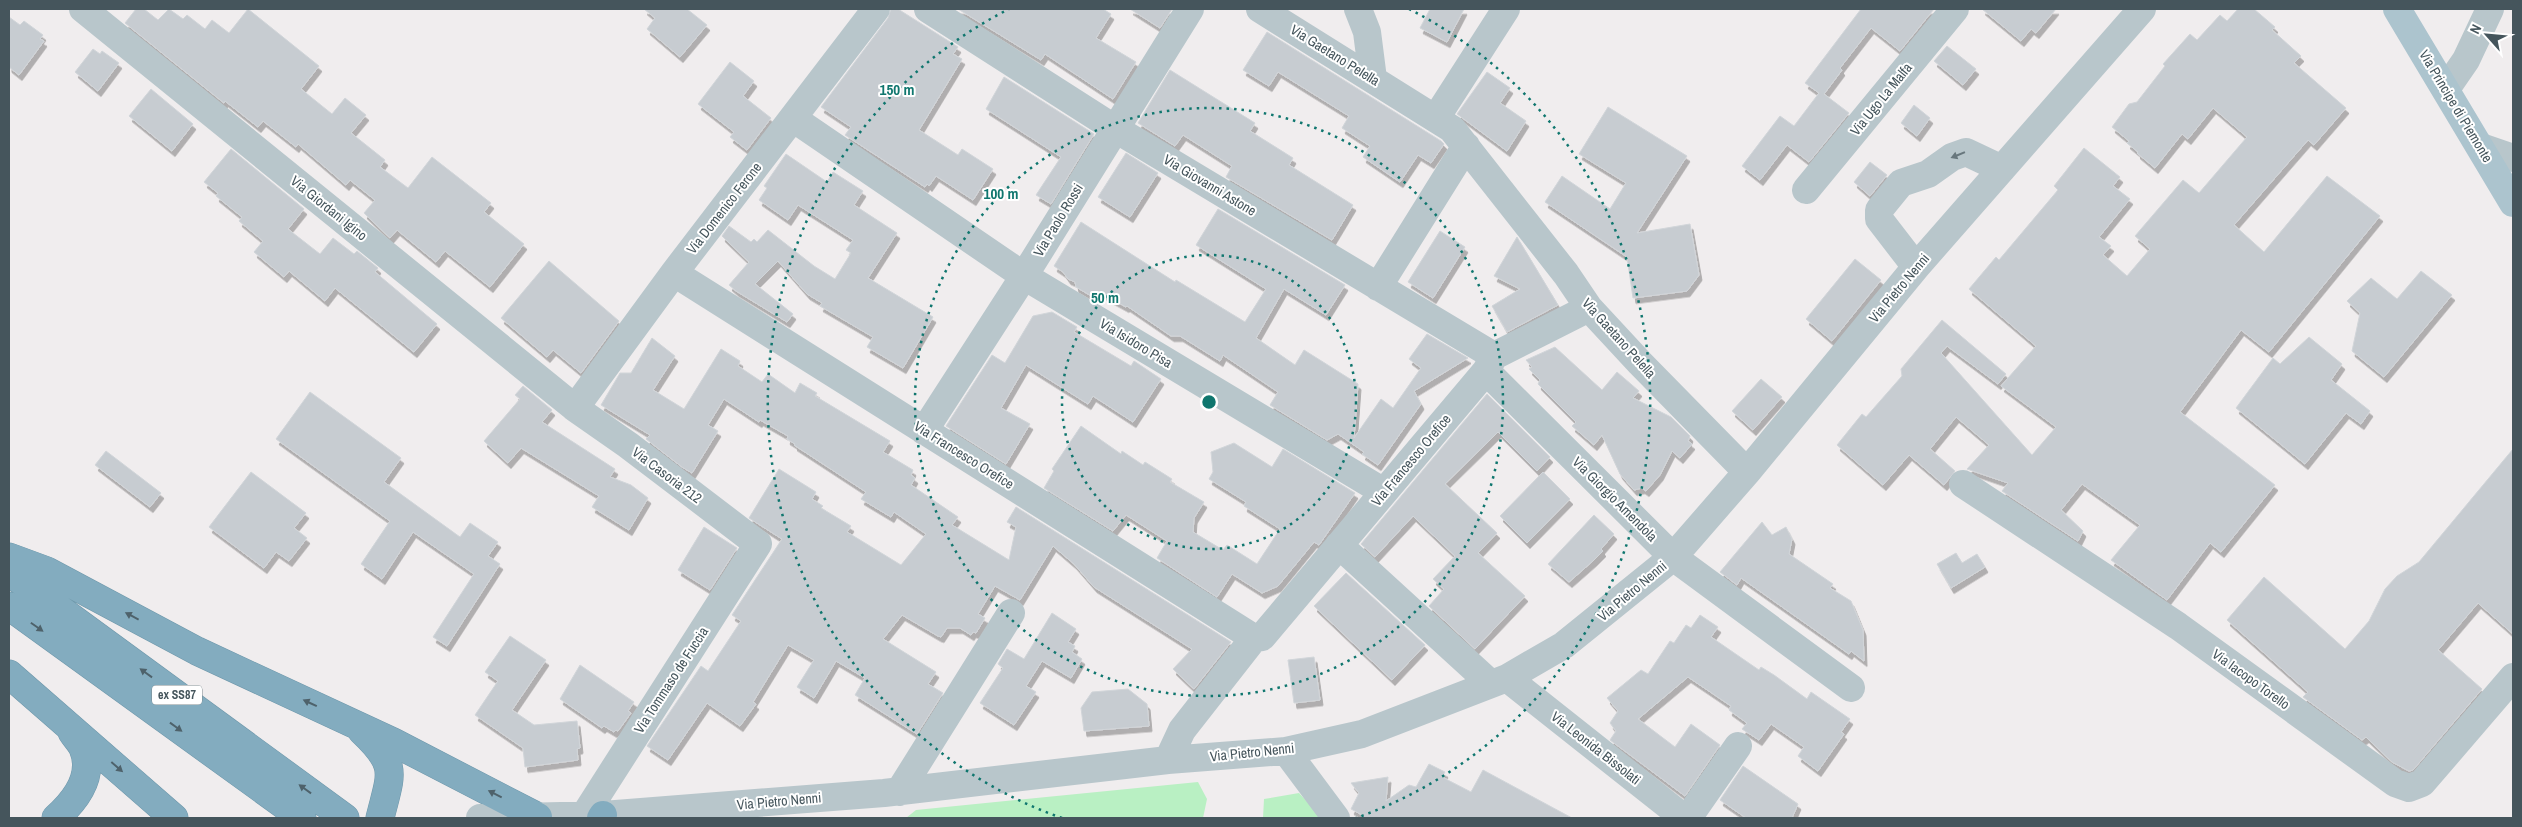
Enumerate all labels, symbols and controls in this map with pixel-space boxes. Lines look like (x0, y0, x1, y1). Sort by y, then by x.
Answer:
north arrow (2462, 10, 2512, 60)
street label: Via Gaetano Pelella (1287, 20, 1384, 90)
text: N (2466, 21, 2485, 37)
street label: Via Principe di Piemonte (2415, 46, 2497, 166)
street label: Via Ugo La Malfa (1846, 58, 1916, 139)
text: 150 m (880, 79, 914, 100)
street label: Via Giovanni Astone (1160, 150, 1260, 220)
one-way arrow (1951, 152, 1965, 160)
street label: Via Domenico Ferone (683, 159, 765, 257)
street label: Via Giordani Igino (287, 172, 371, 244)
street label: Via Paolo Rossi (1029, 180, 1087, 260)
text: 100 m (984, 183, 1018, 204)
street label: Via Pietro Nenni (1865, 250, 1933, 326)
text: 50 m (1091, 287, 1119, 308)
street label: Via Gaetano Pelella (1578, 294, 1660, 382)
street label: Via Isidoro Pisa (1096, 314, 1176, 372)
centre of rings (1200, 393, 1218, 411)
street label: Via Francesco Orefice (1367, 410, 1455, 510)
street label: Via Francesco Orefice (911, 417, 1017, 493)
street label: Via Casoria 212 (629, 443, 705, 507)
street label: Via Giorgio Amendola (1569, 453, 1662, 546)
street label: Via Pietro Nenni (1594, 557, 1670, 625)
one-way arrow (125, 612, 139, 621)
one-way arrow (31, 622, 44, 632)
street label: Via Tommaso de Fuccia (630, 623, 712, 737)
street label: Via Iacopo Torello (2209, 645, 2293, 713)
one-way arrow (139, 668, 153, 678)
road number: ex SS87 (152, 686, 202, 704)
one-way arrow (303, 699, 317, 707)
street label: Via Leonida Bissolati (1548, 707, 1644, 789)
one-way arrow (169, 722, 183, 732)
street label: Via Pietro Nenni (1209, 739, 1295, 765)
one-way arrow (110, 761, 123, 772)
one-way arrow (299, 785, 312, 795)
street label: Via Pietro Nenni (736, 788, 822, 814)
one-way arrow (488, 790, 502, 798)

